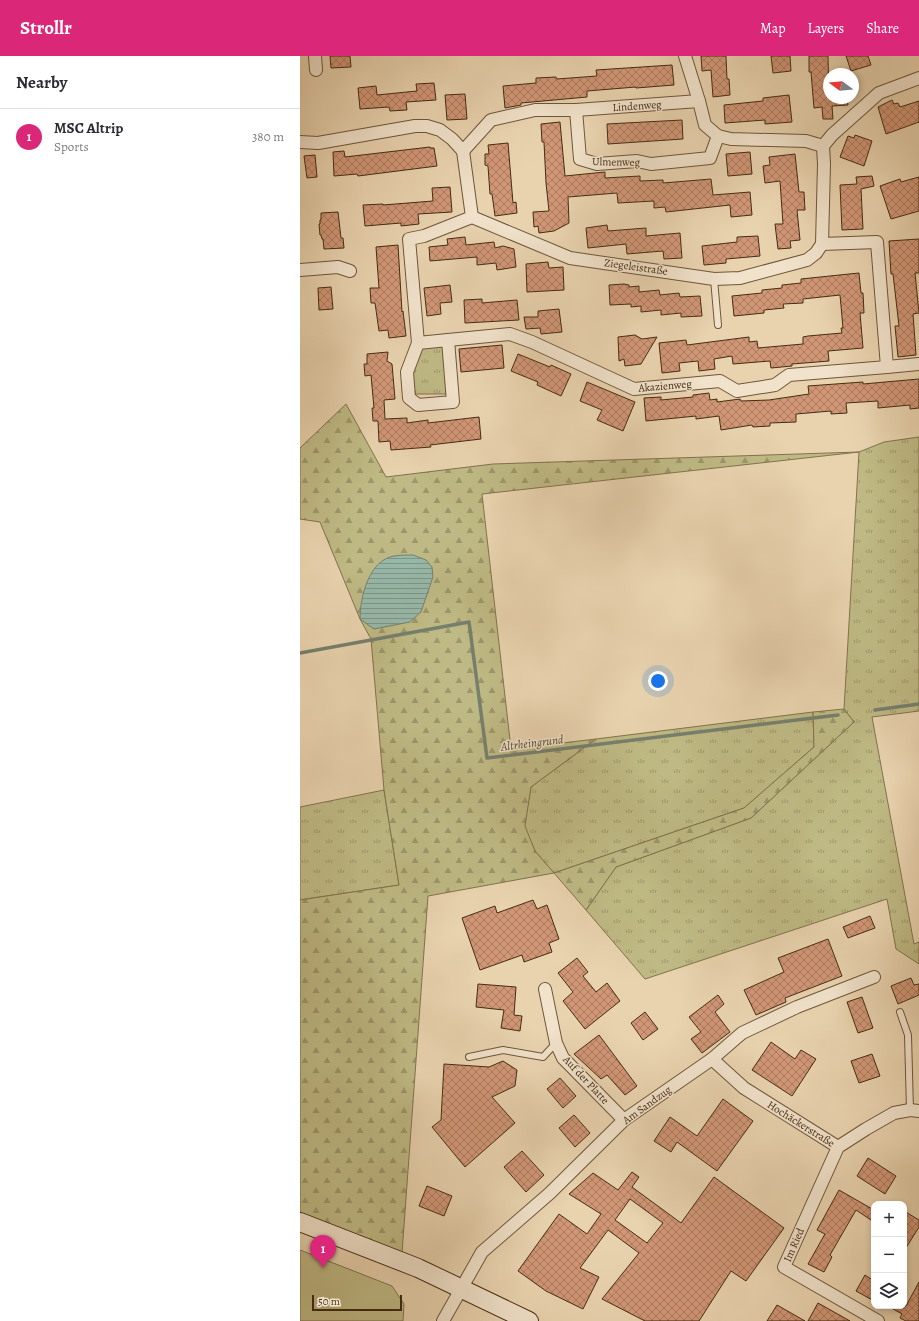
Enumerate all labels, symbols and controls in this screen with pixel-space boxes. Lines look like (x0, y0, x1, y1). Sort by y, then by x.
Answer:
text: Strollr (20, 15, 72, 41)
text: Map (760, 19, 786, 38)
text: Layers (808, 19, 844, 38)
text: Share (866, 19, 899, 38)
north arrow (823, 68, 859, 104)
text: Nearby (16, 71, 67, 94)
street label: Lindenweg (612, 97, 663, 115)
text: MSC Altrip (54, 118, 123, 138)
text: 1 (27, 128, 31, 145)
text: 380 m (252, 128, 284, 145)
text: Sports (54, 138, 89, 155)
street label: Ulmenweg (592, 154, 641, 170)
street label: Ziegeleistraße (603, 255, 669, 279)
street label: Akazienweg (637, 376, 693, 396)
your location (648, 671, 668, 691)
water label: Altrheingrund (499, 731, 565, 755)
street label: Auf der Platte (559, 1052, 612, 1108)
street label: Am Sandzug (619, 1082, 675, 1128)
street label: Hochäckerstraße (764, 1097, 838, 1151)
map controls (871, 1201, 907, 1309)
button: + (871, 1201, 907, 1237)
street label: Im Ried (780, 1226, 808, 1264)
pin: 1 (310, 1235, 336, 1268)
button: − (871, 1237, 907, 1273)
button: layers (871, 1273, 907, 1309)
scale bar (312, 1293, 402, 1312)
text: 50 m (318, 1294, 340, 1309)

